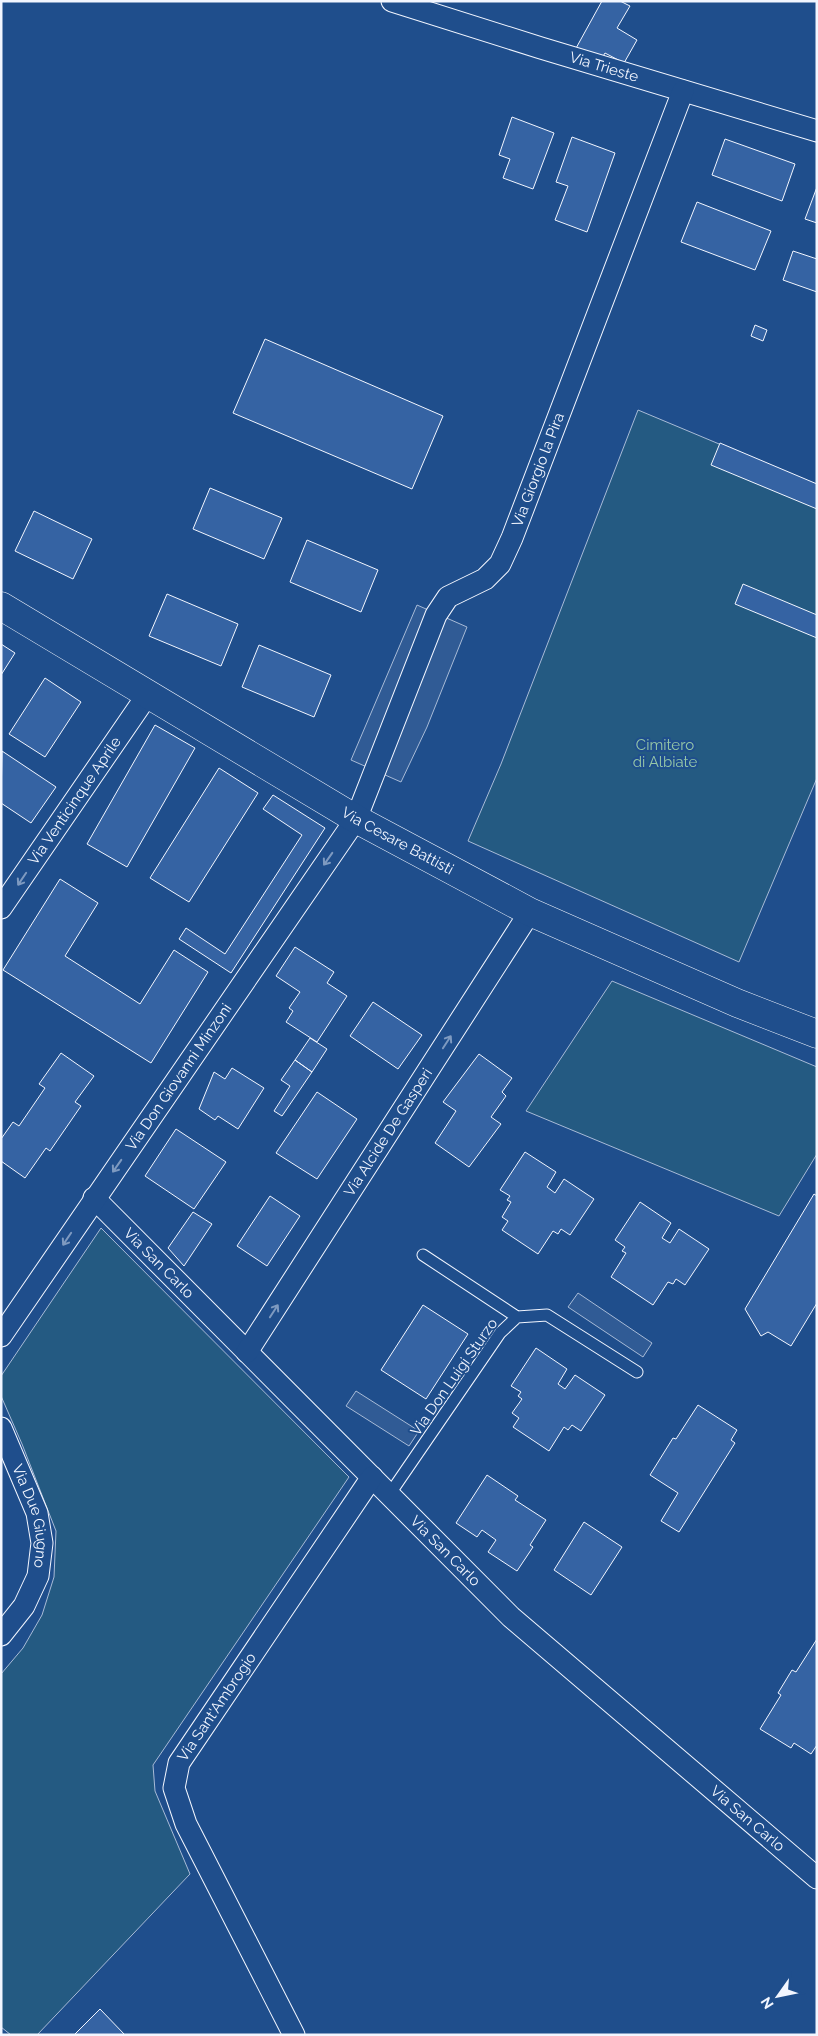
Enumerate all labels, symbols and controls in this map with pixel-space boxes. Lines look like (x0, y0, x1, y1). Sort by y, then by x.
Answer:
street label: Via Trieste (567, 48, 641, 86)
street label: Via Giorgio la Pira (508, 410, 568, 529)
street label: Via Venticinque Aprile (24, 733, 125, 868)
park label: Cimitero di Albiate (633, 736, 697, 771)
street label: Via Cesare Battisti (338, 803, 457, 878)
one-way arrow (323, 852, 333, 866)
one-way arrow (17, 871, 27, 885)
street label: Via Don Giovanni Minzoni (122, 1000, 236, 1154)
one-way arrow (442, 1035, 452, 1049)
street label: Via Alcide De Gasperi (340, 1065, 436, 1200)
one-way arrow (112, 1158, 122, 1172)
street label: Via San Carlo (120, 1224, 198, 1302)
one-way arrow (62, 1231, 72, 1245)
one-way arrow (268, 1304, 279, 1318)
street label: Via Don Luigi Sturzo (407, 1315, 501, 1439)
street label: Via Due Giugno (8, 1461, 51, 1569)
street label: Via San Carlo (406, 1512, 484, 1590)
street label: Via Sant'Ambrogio (174, 1649, 260, 1765)
street label: Via San Carlo (707, 1782, 788, 1856)
north arrow (753, 1971, 803, 2021)
text: N (757, 1994, 777, 2012)

